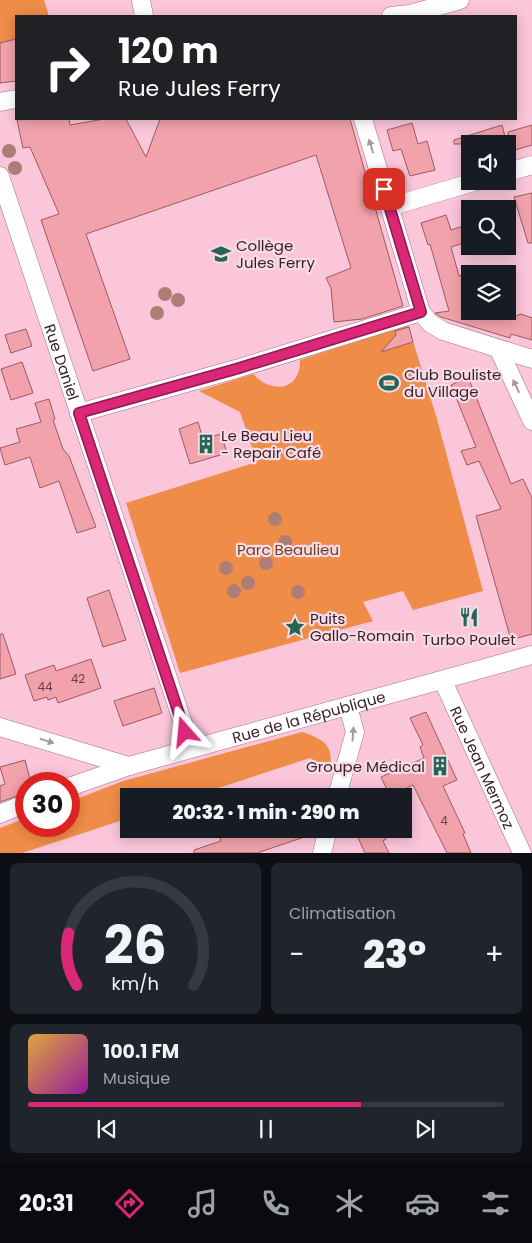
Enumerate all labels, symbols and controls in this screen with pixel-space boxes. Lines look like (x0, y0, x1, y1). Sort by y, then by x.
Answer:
text: 120 m (118, 26, 218, 75)
icon: right (35, 35, 100, 100)
text: Rue Jules Ferry (118, 73, 281, 104)
map controls (461, 135, 516, 320)
button: sound (461, 135, 516, 190)
one-way arrow (366, 138, 374, 153)
pin (363, 168, 405, 210)
icon: arrive (370, 175, 398, 203)
button: search (461, 200, 516, 255)
place label: Collège Jules Ferry (236, 235, 315, 273)
school or university icon: Collège Jules Ferry (210, 243, 232, 265)
button: layers (461, 265, 516, 320)
street label: Rue Daniel (40, 321, 85, 403)
place label: Club Bouliste du Village (404, 364, 501, 402)
sports icon: Club Bouliste du Village (378, 372, 400, 394)
one-way arrow (511, 379, 519, 393)
place label: Le Beau Lieu - Repair Café (221, 425, 321, 463)
building icon: Le Beau Lieu - Repair Café (195, 433, 217, 455)
park label: Parc Beaulieu (237, 539, 339, 560)
restaurant icon: Turbo Poulet (458, 606, 480, 628)
place label: Puits Gallo-Romain (310, 608, 415, 646)
place icon: Puits Gallo-Romain (284, 616, 306, 638)
place label: Turbo Poulet (422, 629, 516, 650)
house number: 42 (71, 670, 85, 687)
house number: 44 (37, 678, 53, 695)
street label: Rue de la République (230, 685, 388, 748)
street label: Rue Jean Mermoz (445, 703, 520, 832)
position arrow (158, 705, 210, 757)
one-way arrow (349, 726, 357, 742)
one-way arrow (39, 738, 54, 746)
building icon: Groupe Médical (429, 755, 451, 777)
place label: Groupe Médical (306, 756, 425, 777)
speed limit sign: 30 (15, 772, 80, 837)
text: 20:32 · 1 min · 290 m (172, 799, 360, 826)
house number: 4 (440, 812, 448, 829)
text: Climatisation (289, 902, 396, 925)
text: 26 (104, 909, 167, 982)
text: 23° (363, 928, 426, 981)
text: − (289, 935, 304, 974)
text: + (485, 935, 504, 974)
text: km/h (112, 971, 159, 996)
text: 100.1 FM (103, 1038, 179, 1065)
text: Musique (103, 1067, 170, 1090)
icon: previous (93, 1115, 121, 1143)
icon: pause (252, 1115, 280, 1143)
icon: next (411, 1115, 439, 1143)
icon: directions (112, 1186, 147, 1221)
icon: music (185, 1186, 220, 1221)
icon: phone (258, 1186, 293, 1221)
icon: climate (332, 1186, 367, 1221)
icon: car (405, 1186, 440, 1221)
icon: filters (478, 1186, 513, 1221)
text: 20:31 (19, 1188, 74, 1219)

